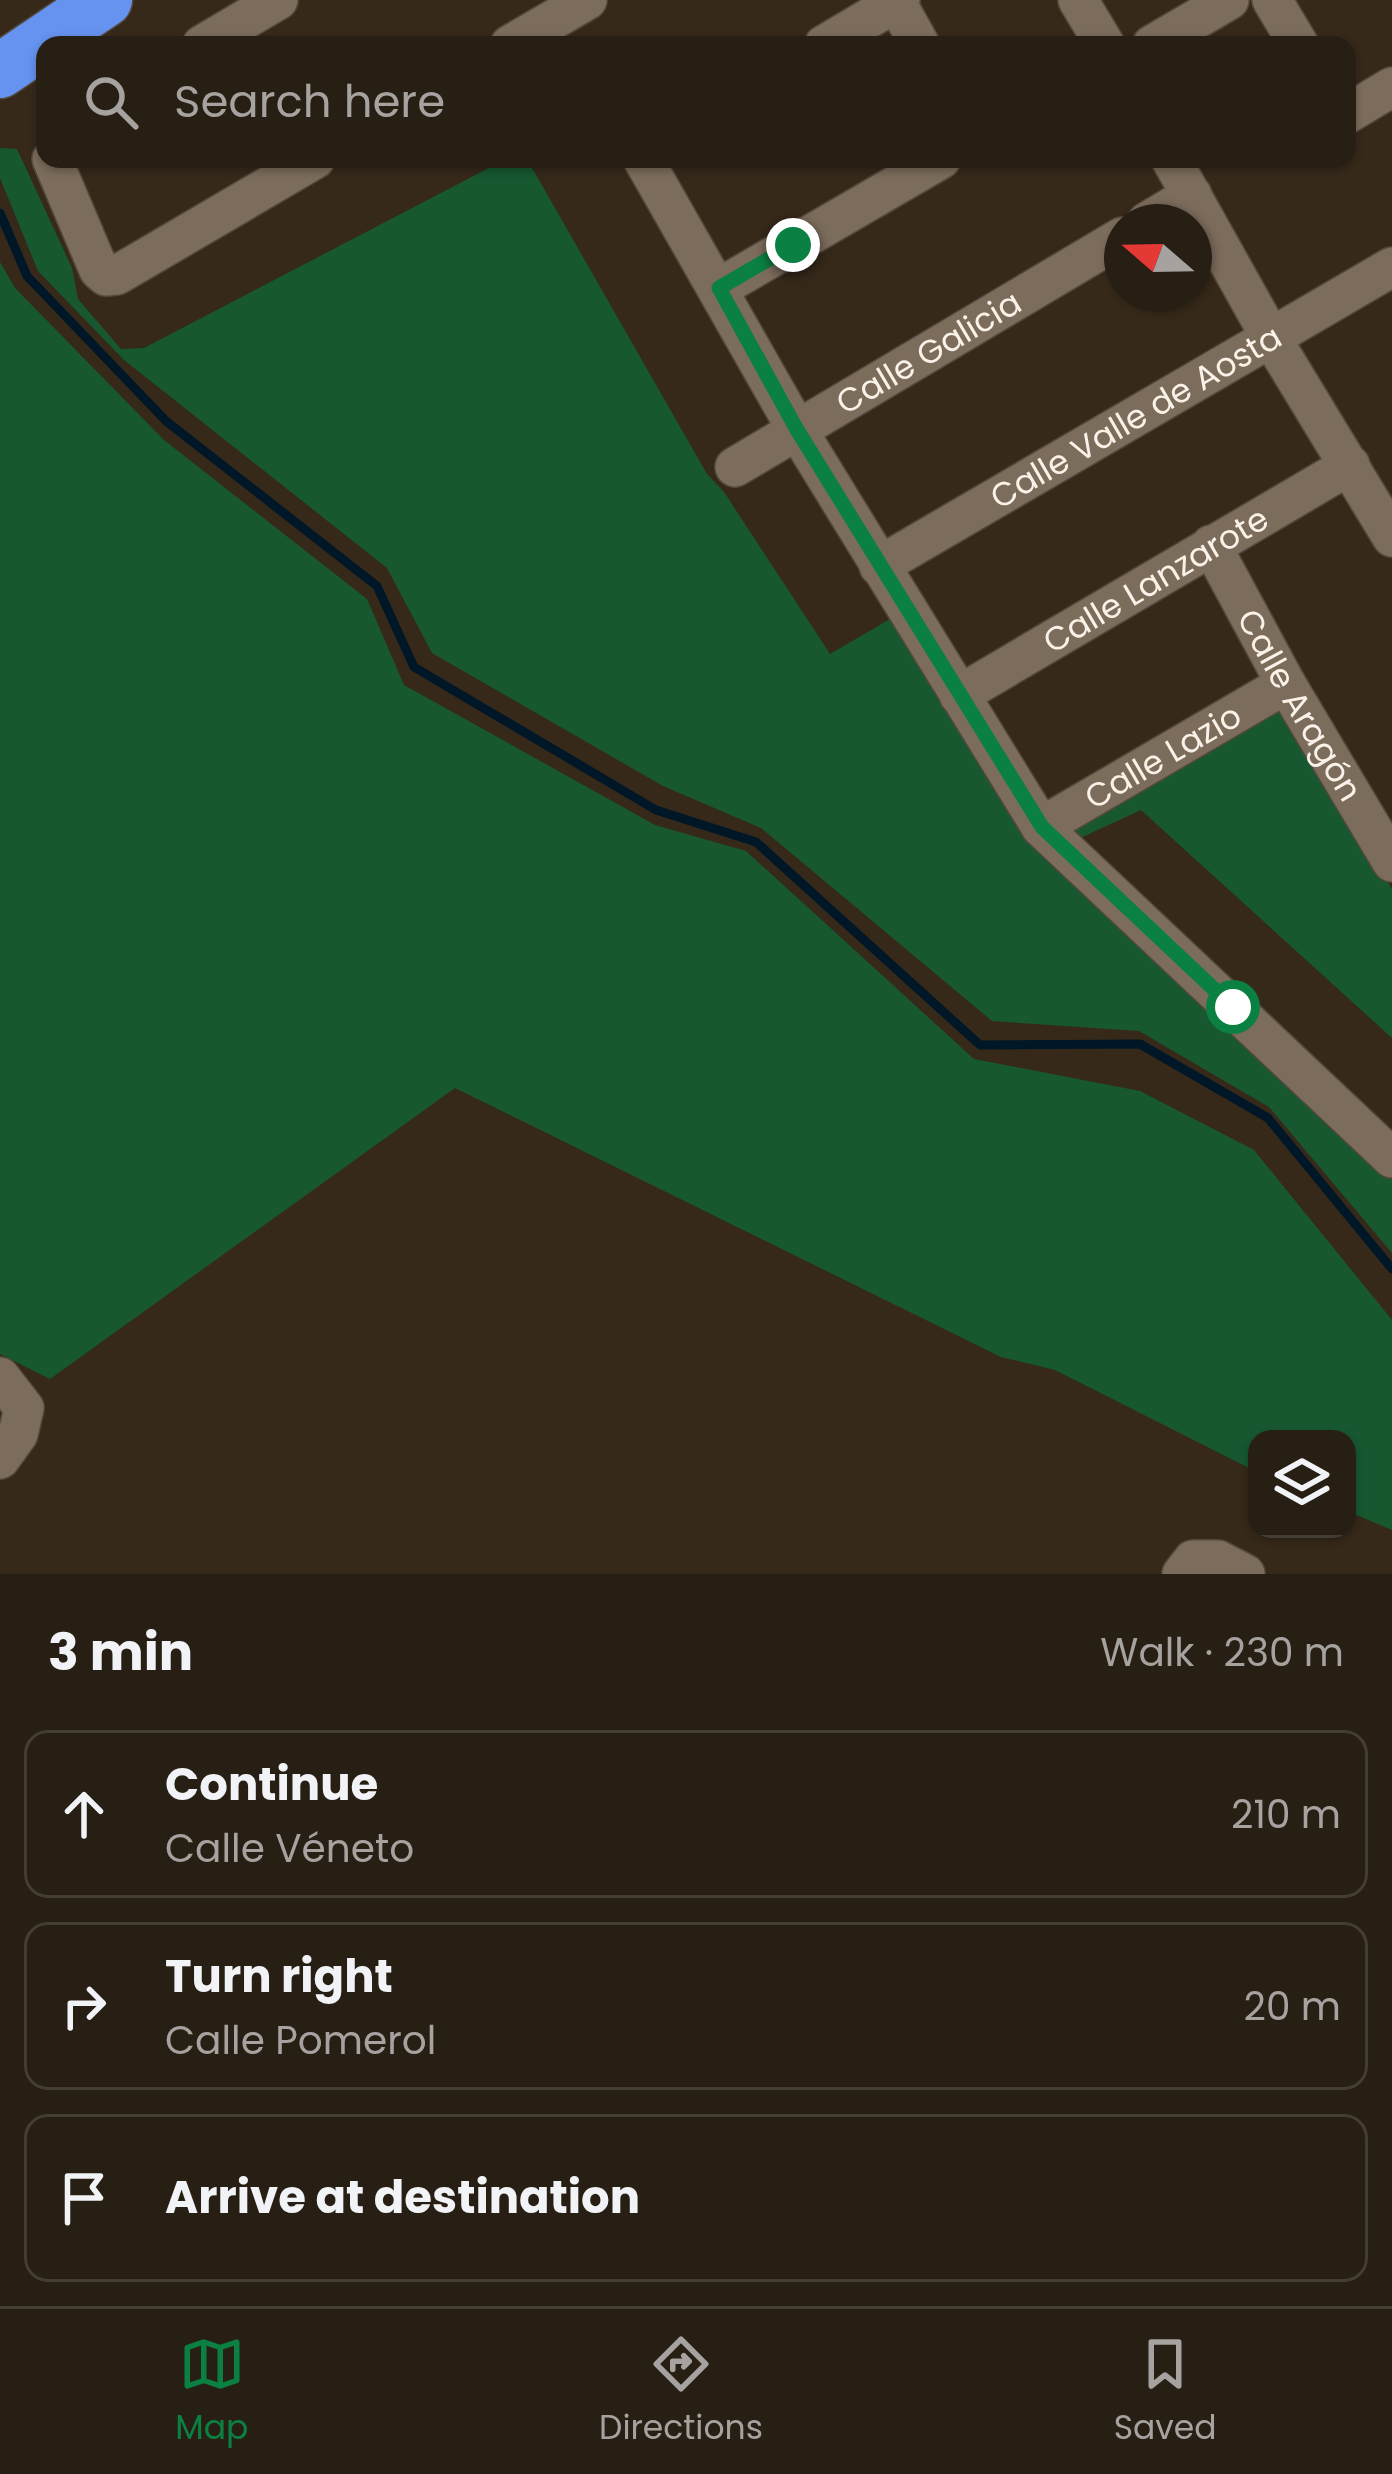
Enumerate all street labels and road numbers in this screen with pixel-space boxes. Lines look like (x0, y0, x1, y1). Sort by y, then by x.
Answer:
street label: Calle Galicia (827, 279, 1030, 425)
street label: Calle Valle de Aosta (981, 313, 1290, 520)
street label: Calle Lanzarote (1034, 495, 1277, 664)
street label: Calle Aragón (1226, 600, 1374, 810)
street label: Calle Lazio (1076, 692, 1250, 820)

